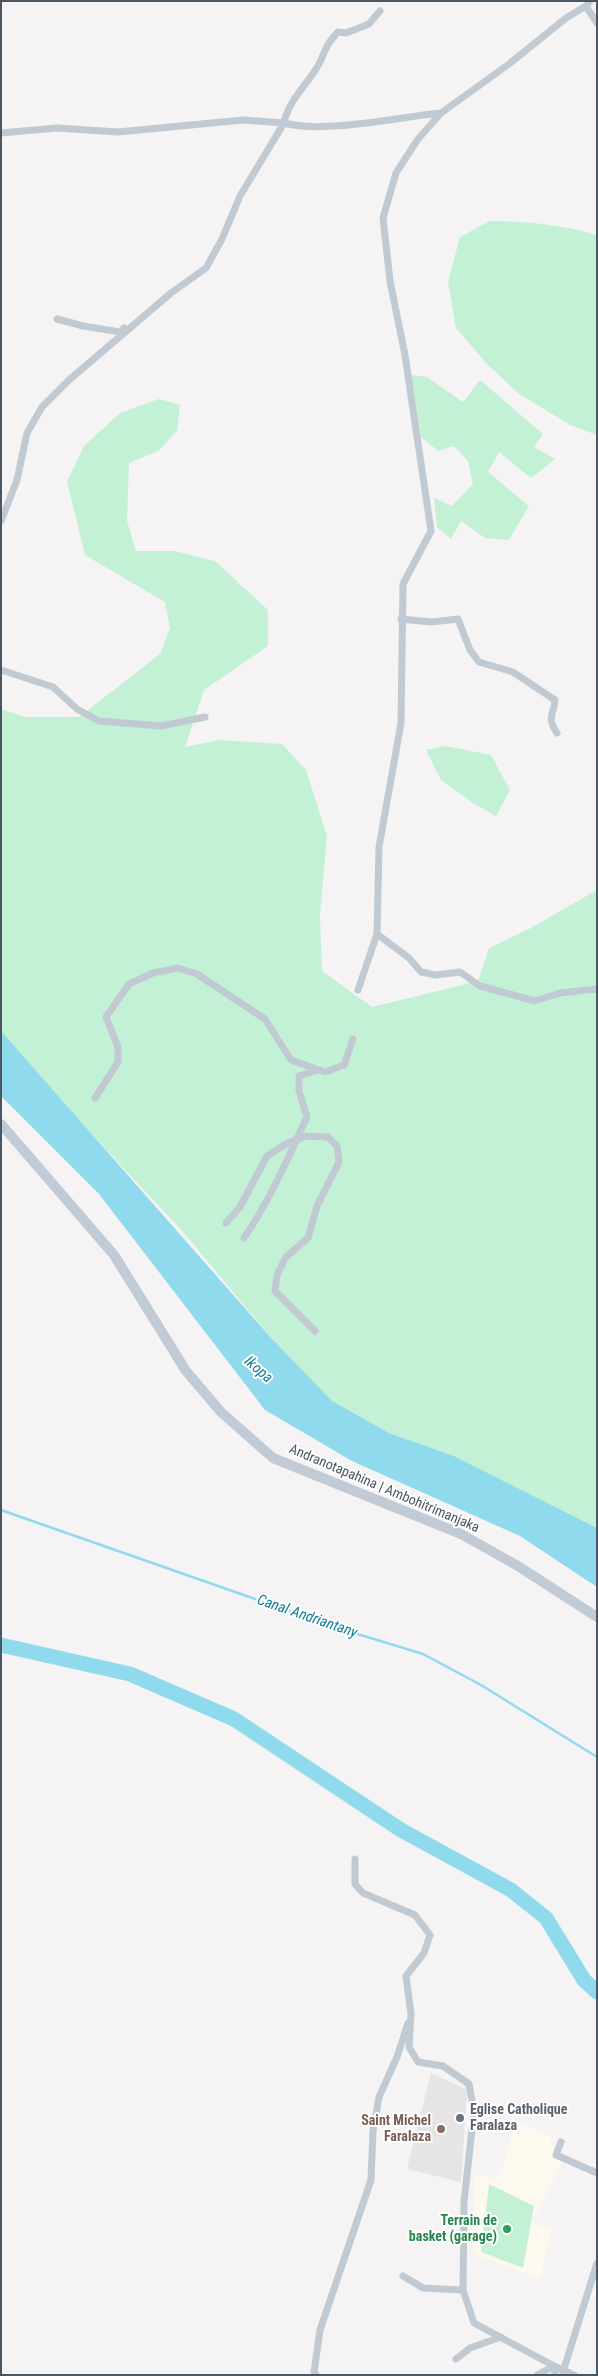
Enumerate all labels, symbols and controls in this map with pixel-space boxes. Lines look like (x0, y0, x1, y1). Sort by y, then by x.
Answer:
water label: Ikopa (240, 1353, 276, 1387)
street label: Andranotapahina | Ambohitrimanjaka (286, 1441, 482, 1537)
water label: Canal Andriantany (255, 1591, 359, 1643)
place label: Eglise Catholique Faralaza (470, 2102, 567, 2134)
marker: Eglise Catholique Faralaza (454, 2112, 466, 2124)
place label: Saint Michel Faralaza (361, 2113, 431, 2146)
marker: Saint Michel Faralaza (435, 2123, 447, 2135)
place label: Terrain de basket (garage) (409, 2213, 497, 2246)
marker: Terrain de basket (garage) (501, 2223, 513, 2235)

